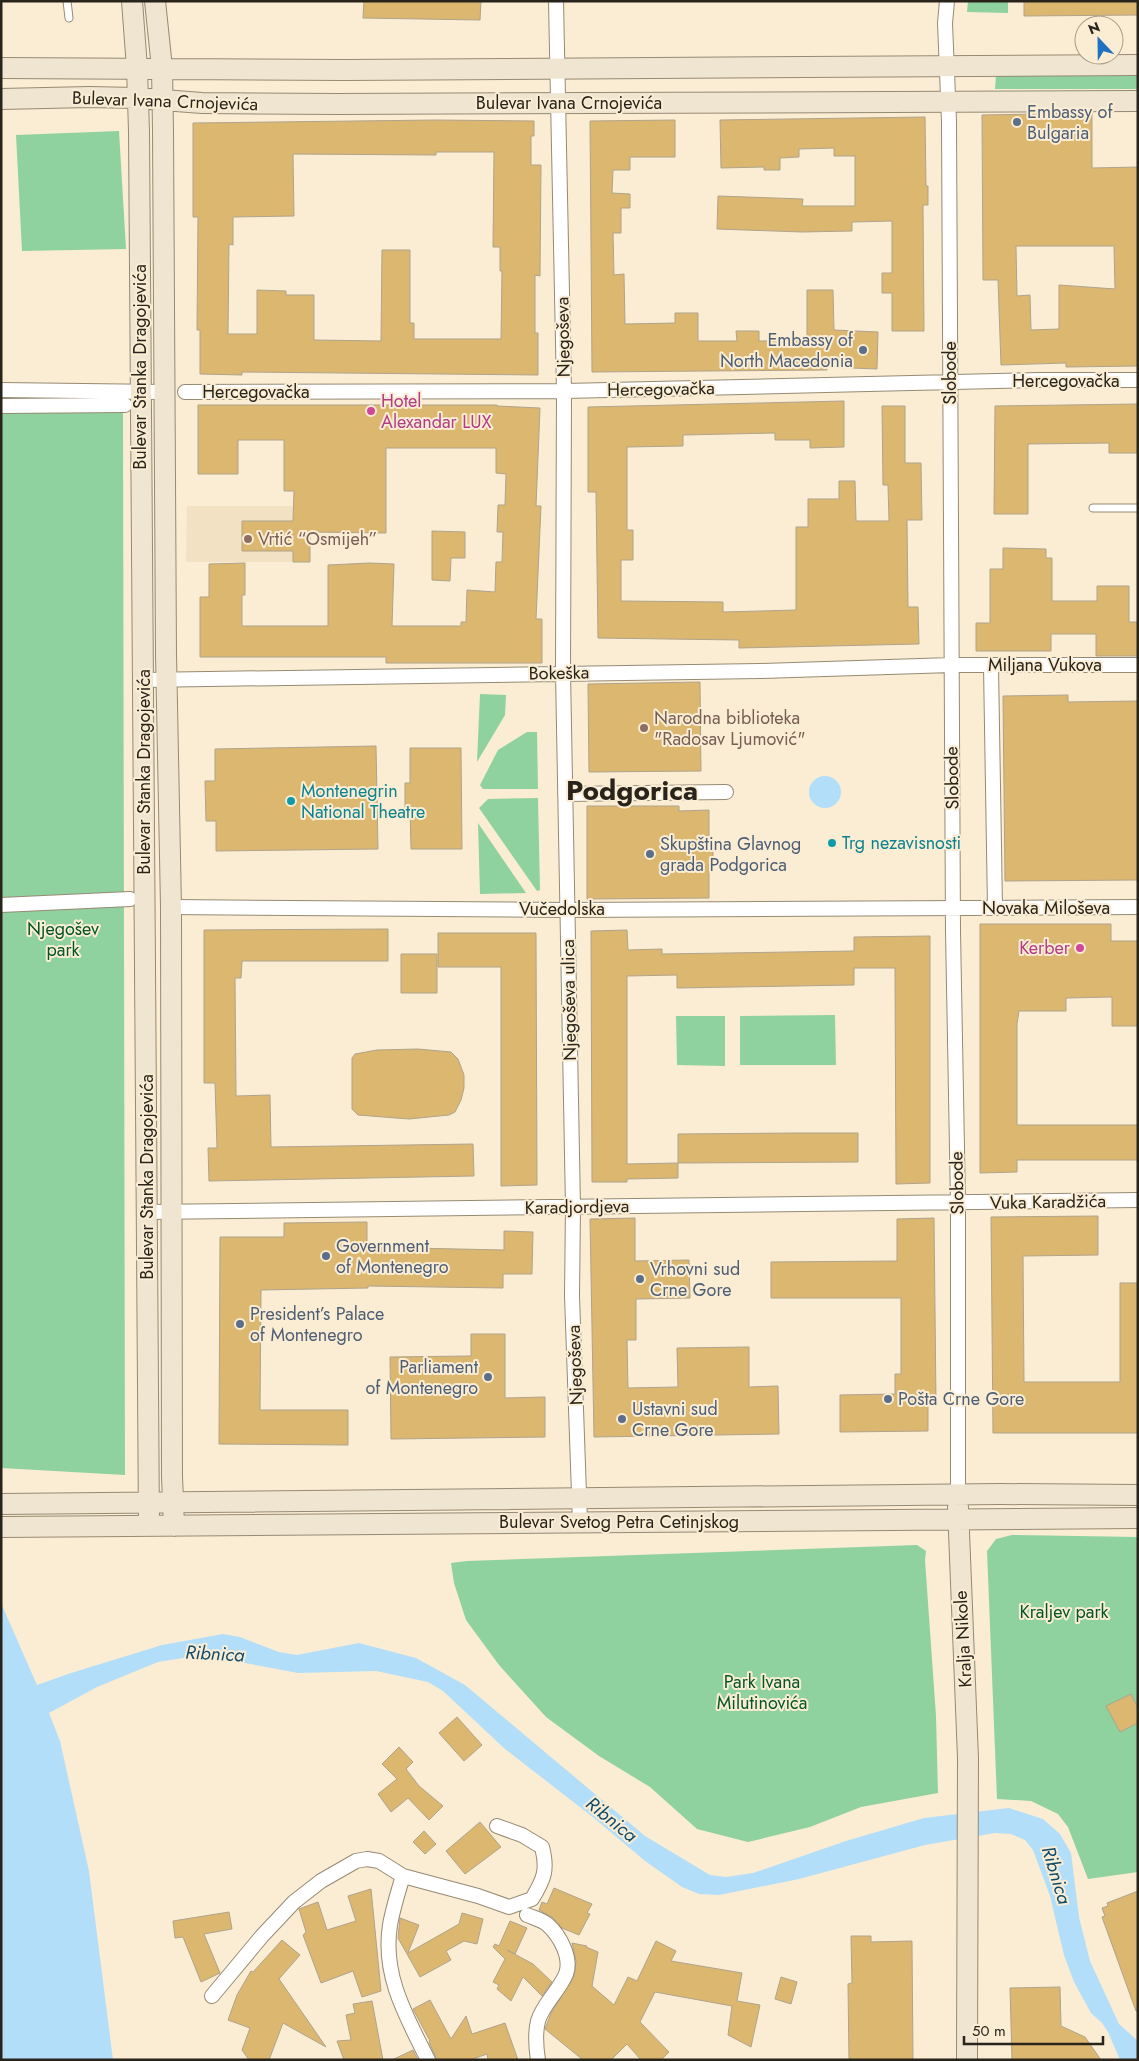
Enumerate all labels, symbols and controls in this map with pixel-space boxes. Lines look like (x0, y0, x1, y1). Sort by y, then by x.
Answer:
north arrow (1074, 15, 1124, 65)
text: N (1085, 17, 1103, 39)
street label: Bulevar Ivana Crnojevića (71, 85, 259, 117)
street label: Bulevar Ivana Crnojevića (476, 90, 662, 116)
place label: Embassy of Bulgaria (1027, 99, 1113, 146)
marker: Embassy of Bulgaria (1011, 116, 1023, 128)
street label: Bulevar Stanka Dragojevića (127, 264, 153, 470)
street label: Njegoševa (549, 296, 577, 378)
place label: Embassy of North Macedonia (720, 327, 854, 374)
street label: Slobode (937, 341, 963, 405)
marker: Embassy of North Macedonia (857, 344, 869, 356)
street label: Hercegovačka (1012, 368, 1120, 394)
street label: Hercegovačka (607, 375, 715, 403)
street label: Hercegovačka (202, 379, 310, 405)
place label: Hotel Alexandar LUX (381, 388, 492, 435)
marker: Hotel Alexandar LUX (365, 405, 377, 417)
place label: Vrtić “Osmijeh” (258, 526, 377, 552)
marker: Vrtić “Osmijeh” (242, 533, 254, 545)
street label: Miljana Vukova (988, 652, 1102, 678)
street label: Bokeška (528, 659, 590, 687)
street label: Bulevar Stanka Dragojevića (131, 669, 157, 875)
place label: Narodna biblioteka "Radosav Ljumović" (654, 705, 806, 752)
marker: Narodna biblioteka "Radosav Ljumović" (638, 722, 650, 734)
street label: Slobode (938, 746, 966, 810)
district label: Podgorica (566, 770, 698, 811)
place label: Montenegrin National Theatre (301, 778, 425, 825)
marker: Montenegrin National Theatre (285, 795, 297, 807)
place label: Trg nezavisnosti (842, 830, 961, 856)
place label: Skupština Glavnog grada Podgorica (660, 831, 801, 878)
marker: Trg nezavisnosti (826, 837, 838, 849)
marker: Skupština Glavnog grada Podgorica (644, 848, 656, 860)
street label: Novaka Miloševa (982, 895, 1110, 921)
street label: Vučedolska (519, 896, 605, 922)
park label: Njegošev park (27, 916, 99, 963)
place label: Kerber (1019, 935, 1071, 961)
street label: Njegoševa ulica (555, 939, 583, 1061)
marker: Kerber (1074, 942, 1086, 954)
street label: Bulevar Stanka Dragojevića (134, 1074, 160, 1280)
street label: Slobode (943, 1151, 971, 1215)
street label: Vuka Karadžića (990, 1188, 1106, 1216)
street label: Karadjordjeva (524, 1193, 630, 1221)
place label: Government of Montenegro (336, 1233, 449, 1280)
marker: Government of Montenegro (320, 1250, 332, 1262)
place label: Vrhovni sud Crne Gore (650, 1256, 740, 1303)
marker: Vrhovni sud Crne Gore (634, 1273, 646, 1285)
place label: President’s Palace of Montenegro (250, 1301, 384, 1348)
marker: President’s Palace of Montenegro (234, 1318, 246, 1330)
street label: Njegoševa (561, 1324, 589, 1406)
place label: Parliament of Montenegro (365, 1354, 479, 1401)
marker: Parliament of Montenegro (482, 1371, 494, 1383)
place label: Pošta Crne Gore (898, 1386, 1024, 1412)
marker: Pošta Crne Gore (882, 1393, 894, 1405)
place label: Ustavni sud Crne Gore (632, 1396, 718, 1443)
marker: Ustavni sud Crne Gore (616, 1413, 628, 1425)
street label: Bulevar Svetog Petra Cetinjskog (499, 1509, 739, 1535)
street label: Kralja Nikole (947, 1590, 979, 1688)
park label: Kraljev park (1020, 1599, 1109, 1625)
water label: Ribnica (185, 1638, 246, 1669)
park label: Park Ivana Milutinovića (717, 1669, 807, 1716)
water label: Ribnica (580, 1790, 644, 1849)
water label: Ribnica (1035, 1843, 1078, 1908)
scale bar (964, 2014, 1103, 2046)
text: 50 m (972, 2020, 1006, 2042)

